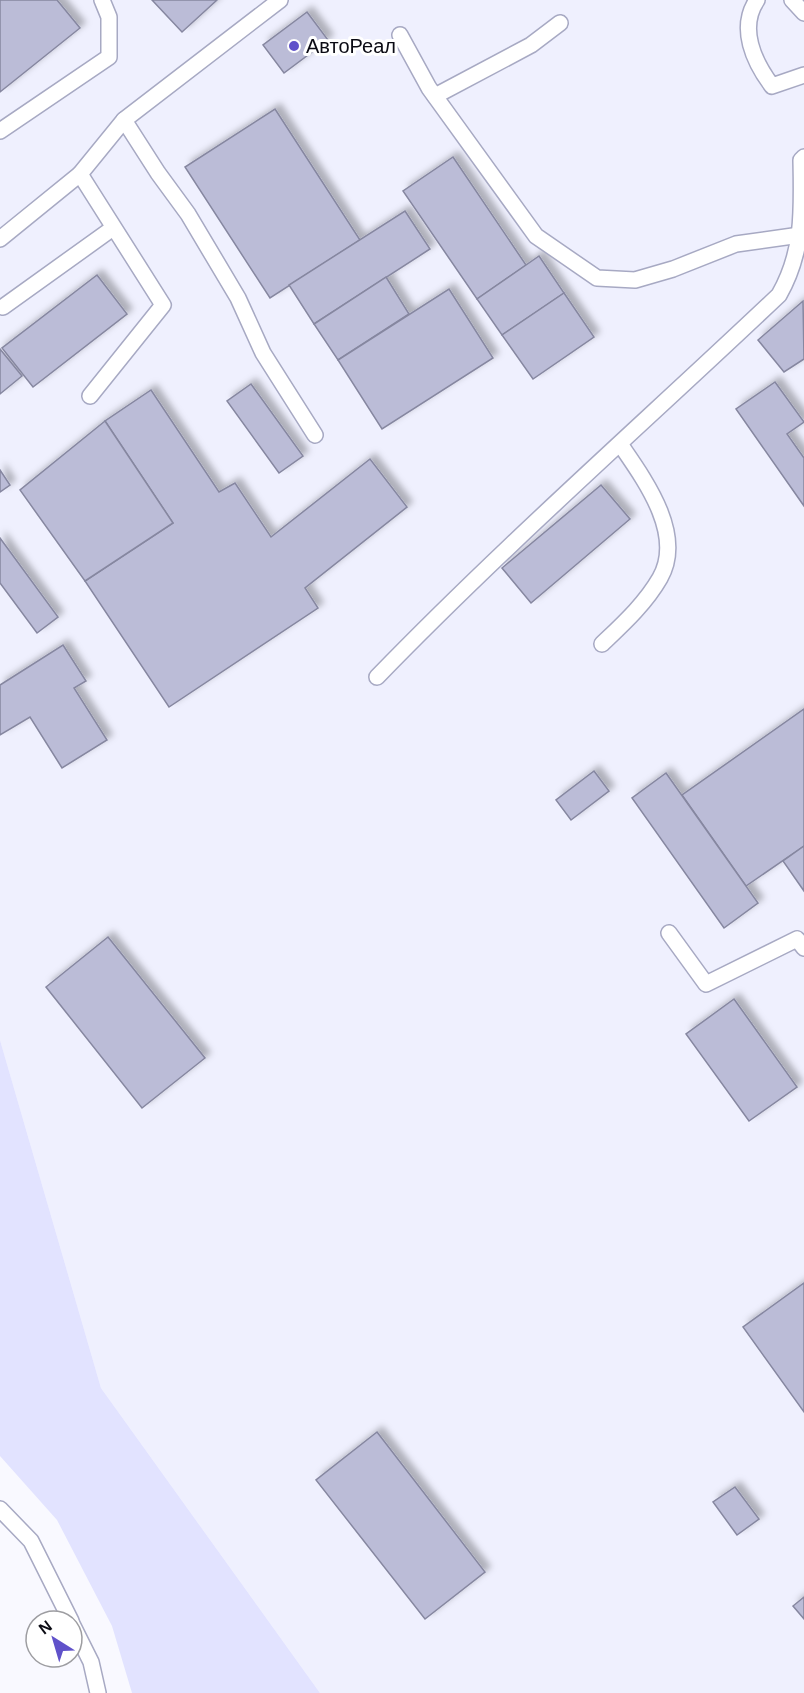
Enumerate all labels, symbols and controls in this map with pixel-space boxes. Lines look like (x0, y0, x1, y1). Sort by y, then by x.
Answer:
place label: АвтоРеал (306, 35, 396, 57)
marker: АвтоРеал (287, 39, 301, 53)
north arrow (24, 1609, 84, 1669)
text: N (36, 1617, 55, 1638)

